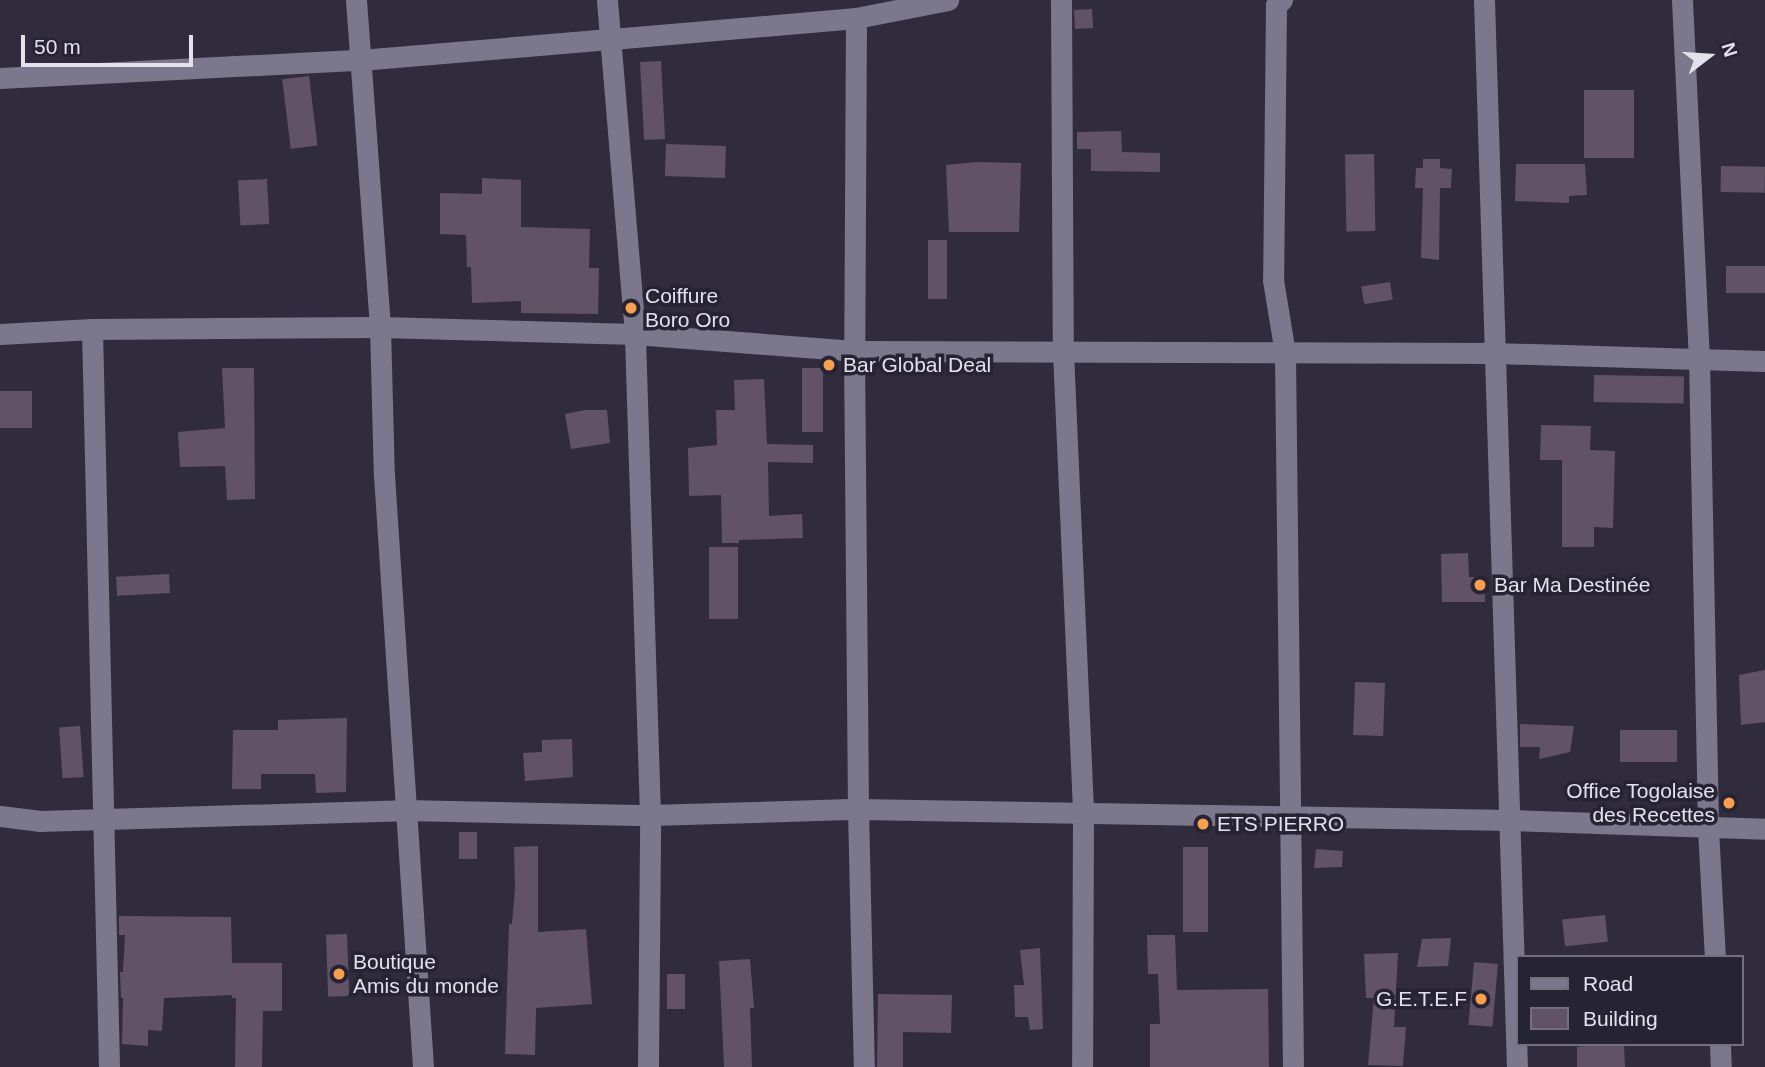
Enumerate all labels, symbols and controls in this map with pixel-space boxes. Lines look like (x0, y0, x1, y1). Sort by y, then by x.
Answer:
scale bar (24, 21, 196, 65)
north arrow (1674, 21, 1744, 91)
text: 50 m (34, 35, 81, 58)
text: N (1718, 40, 1742, 59)
place label: Coiffure Boro Oro (645, 283, 730, 333)
marker: Coiffure Boro Oro (623, 300, 639, 316)
place label: Bar Global Deal (843, 352, 991, 378)
marker: Bar Global Deal (821, 357, 837, 373)
place label: Bar Ma Destinée (1494, 572, 1650, 598)
marker: Bar Ma Destinée (1472, 577, 1488, 593)
place label: Office Togolaise des Recettes (1566, 778, 1715, 828)
marker: Office Togolaise des Recettes (1721, 795, 1737, 811)
place label: ETS PIERRO (1217, 811, 1344, 837)
marker: ETS PIERRO (1195, 816, 1211, 832)
place label: Boutique Amis du monde (353, 949, 499, 999)
legend (1516, 955, 1744, 1046)
marker: Boutique Amis du monde (331, 966, 347, 982)
text: Road (1583, 972, 1633, 995)
place label: G.E.T.E.F (1376, 986, 1467, 1012)
marker: G.E.T.E.F (1473, 991, 1489, 1007)
text: Building (1583, 1007, 1658, 1030)

